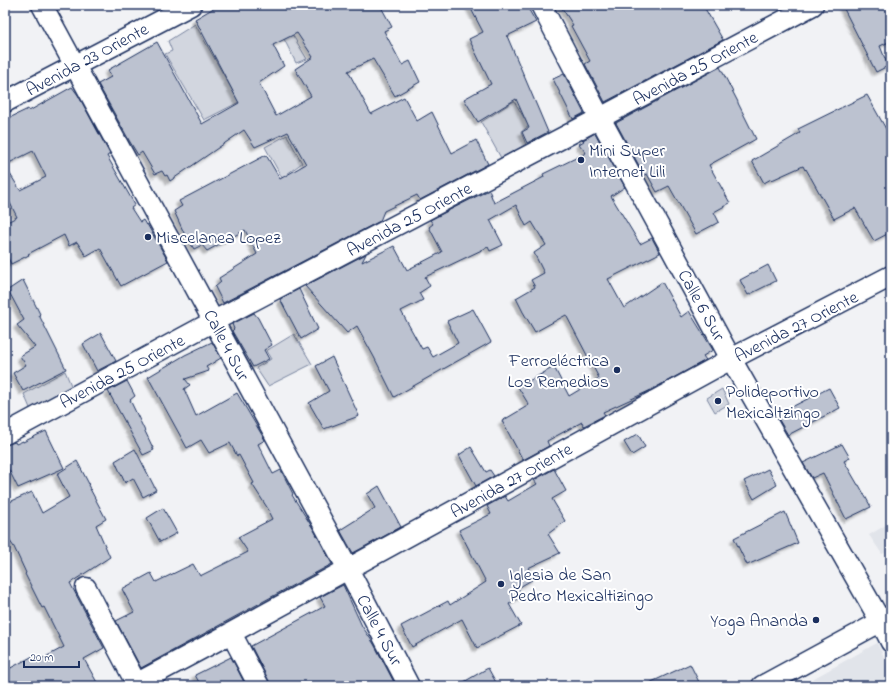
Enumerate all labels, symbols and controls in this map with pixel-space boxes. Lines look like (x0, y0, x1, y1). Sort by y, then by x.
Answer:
street label: Avenida 23 Oriente (22, 17, 155, 104)
street label: Avenida 25 Oriente (629, 25, 764, 114)
place label: Mini Super Internet Lili (589, 139, 665, 186)
marker: Mini Super Internet Lili (576, 155, 586, 165)
street label: Avenida 25 Oriente (343, 176, 478, 265)
place label: Miscelanea Lopez (156, 226, 281, 252)
marker: Miscelanea Lopez (143, 232, 153, 242)
street label: Calle 6 Sur (670, 266, 731, 347)
street label: Avenida 27 Oriente (731, 285, 864, 370)
street label: Calle 4 Sur (196, 306, 255, 387)
street label: Avenida 25 Oriente (56, 328, 191, 417)
place label: Ferroeléctrica Los Remedios (507, 349, 609, 396)
marker: Ferroeléctrica Los Remedios (612, 365, 622, 375)
place label: Polideportivo Mexicaltzingo (726, 380, 820, 428)
marker: Polideportivo Mexicaltzingo (713, 396, 723, 406)
street label: Avenida 27 Oriente (446, 437, 578, 526)
place label: Iglesia de San Pedro Mexicaltizingo (509, 563, 653, 611)
marker: Iglesia de San Pedro Mexicaltizingo (496, 579, 506, 589)
street label: Calle 4 Sur (349, 591, 408, 672)
place label: Yoga Ananda (710, 609, 808, 636)
marker: Yoga Ananda (811, 615, 821, 625)
scale bar (24, 643, 79, 669)
text: 20 m (30, 649, 53, 667)

